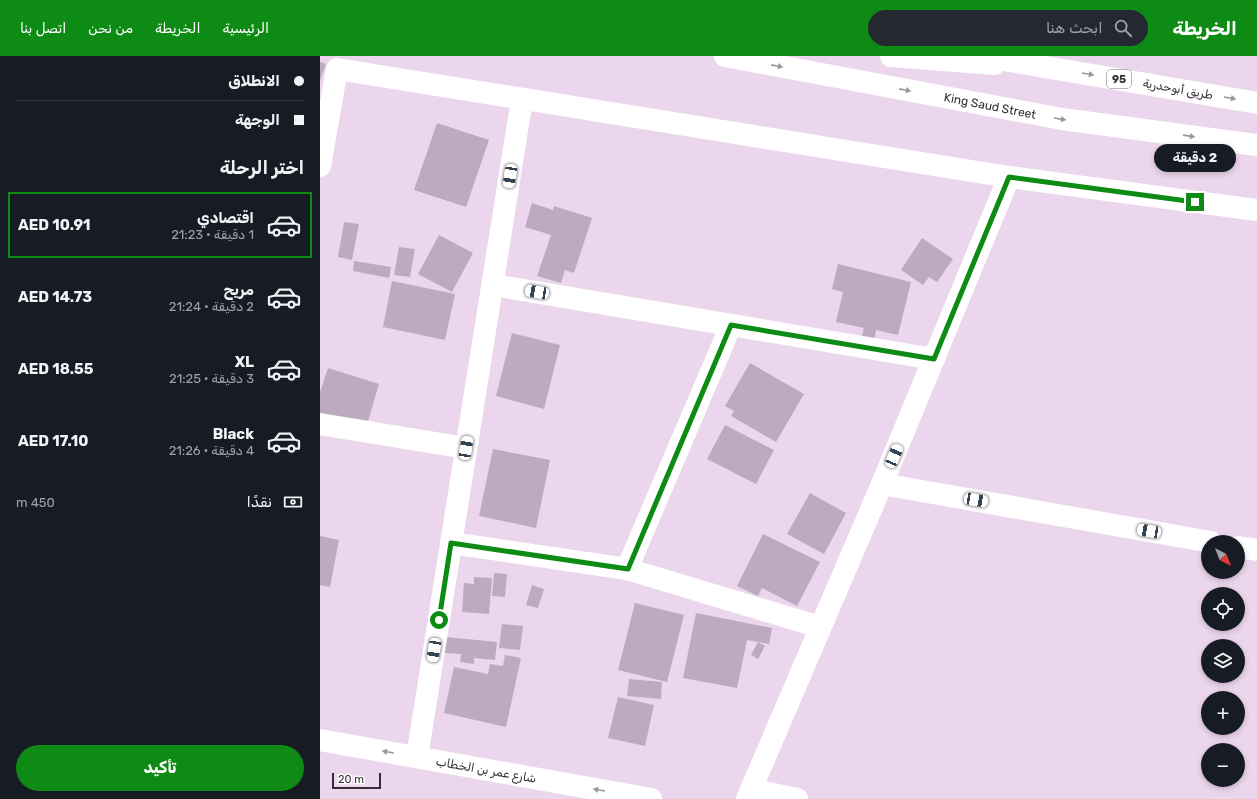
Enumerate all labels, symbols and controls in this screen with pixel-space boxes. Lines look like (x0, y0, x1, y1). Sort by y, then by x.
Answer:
search box (868, 10, 1148, 46)
icon: search (1112, 17, 1134, 39)
text: الخريطة (1172, 17, 1237, 40)
text: ابحث هنا (1046, 19, 1102, 37)
text: اتصل بنا (20, 20, 66, 37)
text: من نحن (88, 20, 133, 37)
text: الخريطة (155, 20, 200, 37)
text: الرئيسية (222, 20, 269, 37)
one-way arrow (771, 63, 784, 69)
road number: 95 (1107, 70, 1131, 88)
one-way arrow (1082, 71, 1094, 77)
text: الانطلاق (228, 72, 280, 90)
street label: طريق أبوحدرية (1142, 76, 1214, 103)
one-way arrow (899, 87, 911, 93)
street label: King Saud Street (943, 90, 1038, 122)
one-way arrow (1224, 95, 1236, 101)
text: الوجهة (235, 111, 280, 129)
one-way arrow (1054, 116, 1067, 122)
one-way arrow (1183, 133, 1195, 139)
callout: 2 دقيقة (1154, 144, 1236, 172)
text: 2 دقيقة (1173, 150, 1217, 165)
text: اختر الرحلة (220, 157, 304, 179)
car (502, 163, 518, 189)
route end (1186, 193, 1204, 211)
icon: car (266, 207, 302, 243)
text: اقتصادي (197, 209, 254, 227)
text: AED 10.91 (18, 216, 91, 234)
text: 1 دقيقة · 21:23 (171, 227, 254, 242)
icon: car (266, 279, 302, 315)
text: مريح (223, 281, 254, 299)
car (524, 284, 550, 300)
text: AED 14.73 (18, 288, 92, 306)
text: 2 دقيقة · 21:24 (169, 299, 254, 314)
icon: car (266, 351, 302, 387)
text: XL (235, 353, 254, 371)
text: AED 18.55 (18, 360, 93, 378)
text: 3 دقيقة · 21:25 (169, 371, 254, 386)
icon: car (266, 423, 302, 459)
text: Black (213, 425, 254, 443)
text: AED 17.10 (18, 432, 88, 450)
car (458, 435, 474, 461)
text: 4 دقيقة · 21:26 (169, 443, 254, 458)
car (884, 443, 904, 469)
icon: cash (282, 491, 304, 513)
car (963, 492, 989, 508)
text: نقدًا (247, 493, 272, 511)
text: 450 m (16, 495, 55, 510)
car (1136, 523, 1162, 539)
north arrow (1201, 535, 1245, 579)
map controls (1201, 535, 1245, 787)
button: locate (1201, 587, 1245, 631)
route start (430, 611, 448, 629)
car (426, 637, 442, 663)
button: layers (1201, 639, 1245, 683)
button: + (1201, 691, 1245, 735)
button: − (1201, 743, 1245, 787)
button: تأكيد (16, 745, 304, 791)
one-way arrow (382, 749, 395, 755)
street label: شارع عمر بن الخطاب (434, 754, 537, 788)
scale bar (332, 771, 381, 790)
text: 20 m (338, 773, 364, 786)
one-way arrow (593, 786, 605, 792)

